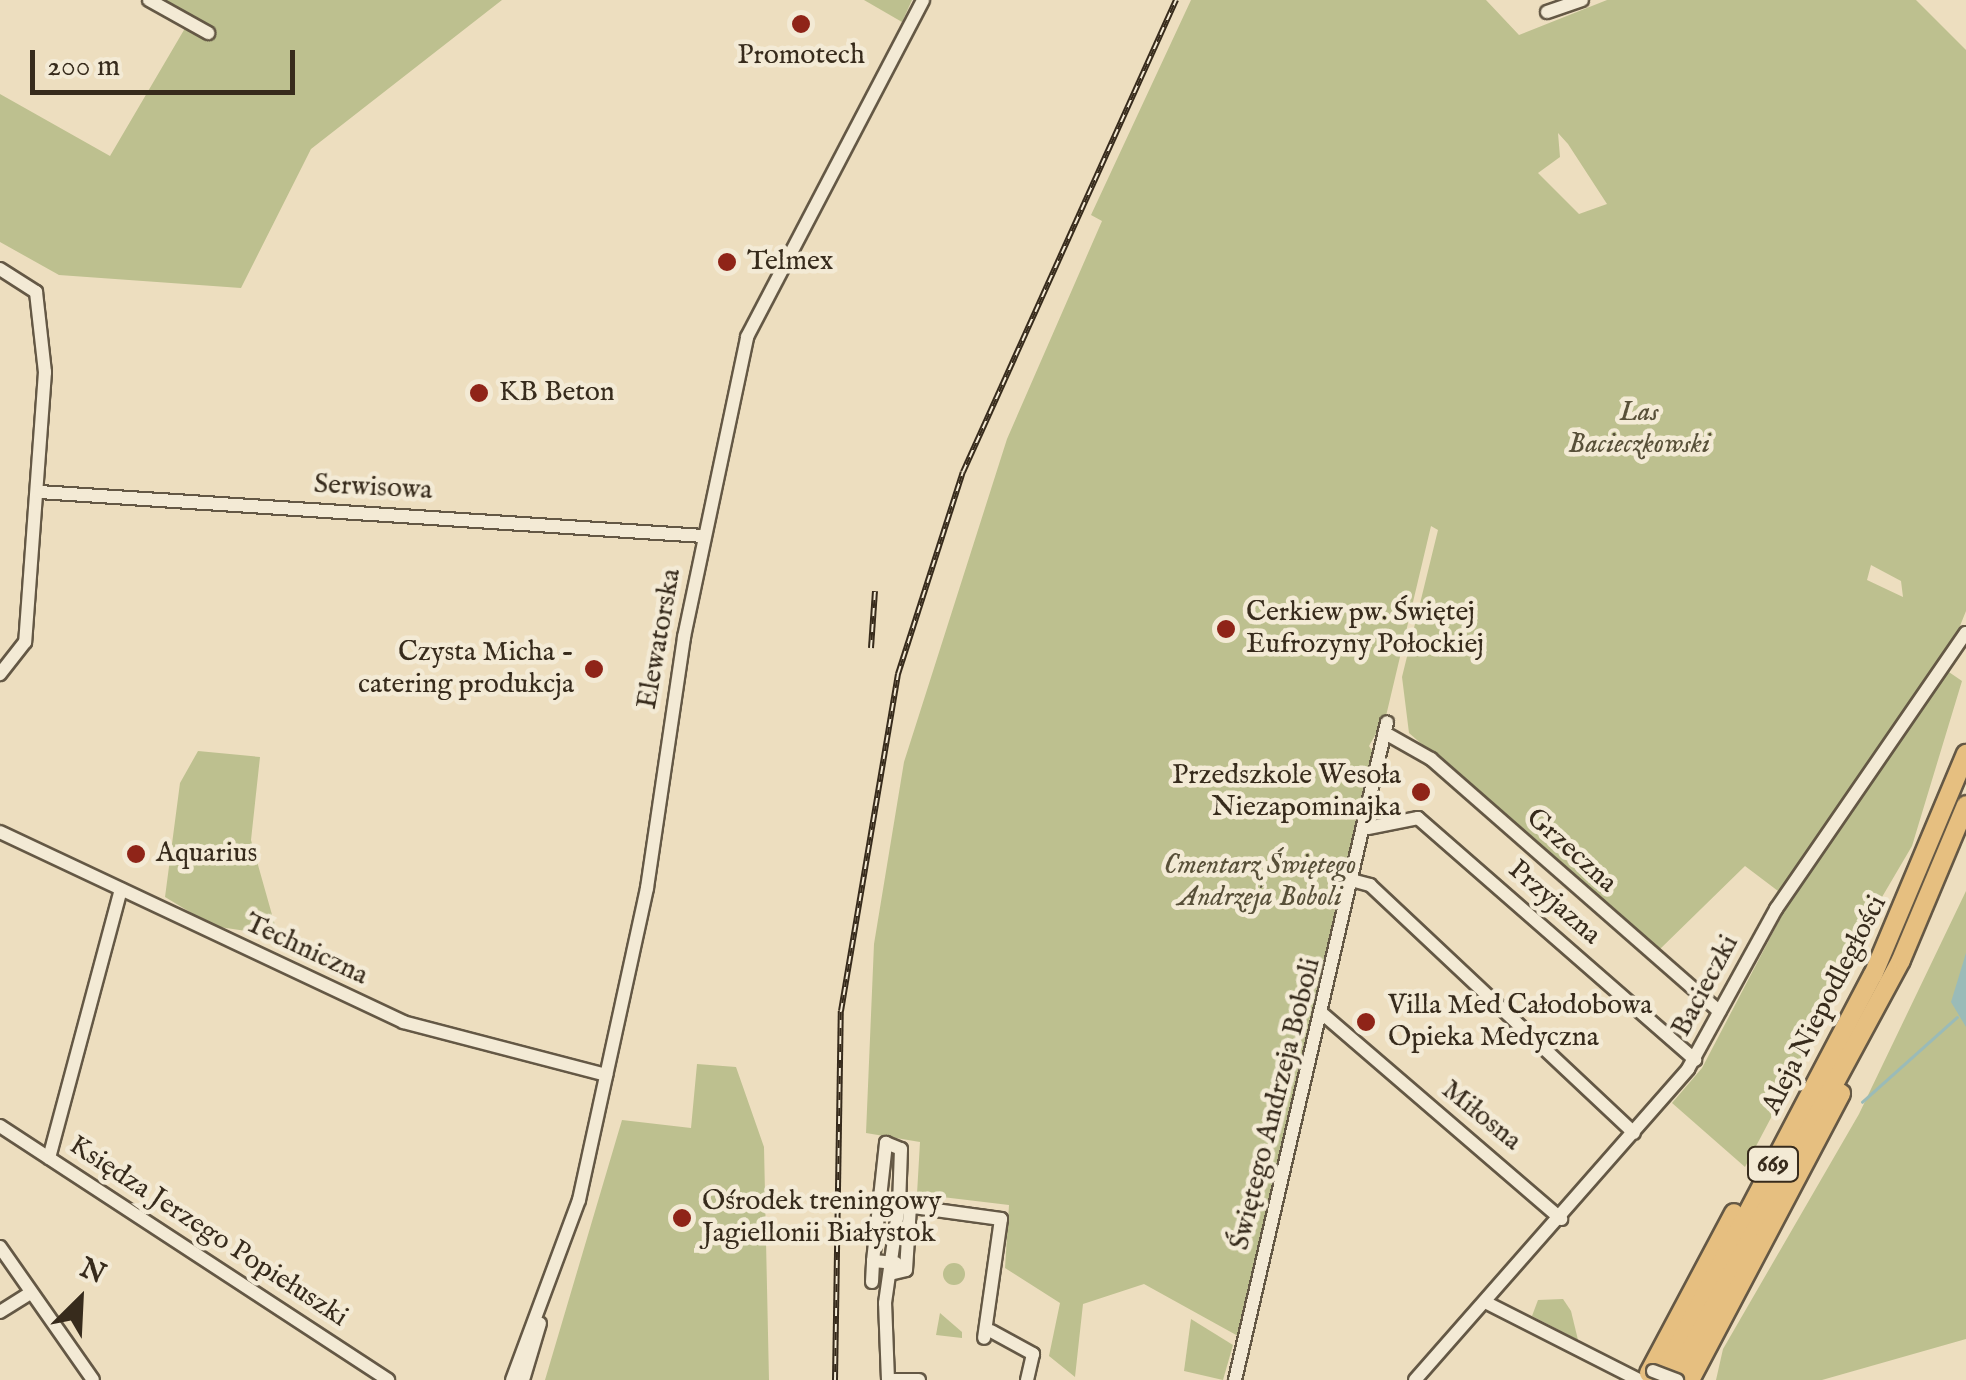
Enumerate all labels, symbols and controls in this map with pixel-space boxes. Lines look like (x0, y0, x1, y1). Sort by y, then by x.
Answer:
marker: Promotech (790, 13, 812, 35)
scale bar (35, 30, 300, 92)
place label: Promotech (737, 39, 865, 73)
text: 200 m (47, 48, 120, 86)
place label: Telmex (747, 245, 834, 279)
marker: Telmex (716, 251, 738, 273)
place label: KB Beton (499, 376, 615, 410)
marker: KB Beton (468, 382, 490, 404)
park label: Las Bacieczkowski (1568, 396, 1710, 462)
street label: Serwisowa (313, 468, 433, 508)
street label: Elewatorska (631, 566, 689, 712)
place label: Cerkiew pw. Świętej Eufrozyny Połockiej (1246, 596, 1484, 662)
marker: Cerkiew pw. Świętej Eufrozyny Połockiej (1215, 618, 1237, 640)
place label: Czysta Micha - catering produkcja (358, 636, 574, 702)
marker: Czysta Micha - catering produkcja (583, 658, 605, 680)
place label: Przedszkole Wesoła Niezapominajka (1172, 759, 1401, 825)
marker: Przedszkole Wesoła Niezapominajka (1410, 781, 1432, 803)
street label: Grzeczna (1519, 802, 1623, 900)
place label: Aquarius (156, 837, 257, 871)
marker: Aquarius (125, 843, 147, 865)
park label: Cmentarz Świętego Andrzeja Boboli (1164, 849, 1356, 915)
street label: Przyjazna (1501, 854, 1607, 952)
street label: Aleja Niepodległości (1755, 890, 1895, 1120)
street label: Techniczna (239, 907, 373, 993)
street label: Bacieczki (1665, 929, 1747, 1043)
street label: Świętego Andrzeja Boboli (1223, 954, 1329, 1254)
place label: Villa Med Całodobowa Opieka Medyczna (1388, 989, 1652, 1055)
marker: Villa Med Całodobowa Opieka Medyczna (1353, 1009, 1379, 1035)
street label: Miłosna (1434, 1074, 1528, 1158)
street label: Księdza Jerzego Popiełuszki (62, 1129, 354, 1335)
road number: 669 (1746, 1144, 1800, 1184)
place label: Ośrodek treningowy Jagiellonii Białystok (702, 1185, 941, 1251)
marker: Ośrodek treningowy Jagiellonii Białystok (671, 1207, 693, 1229)
north arrow (30, 1250, 130, 1350)
text: N (74, 1251, 111, 1293)

